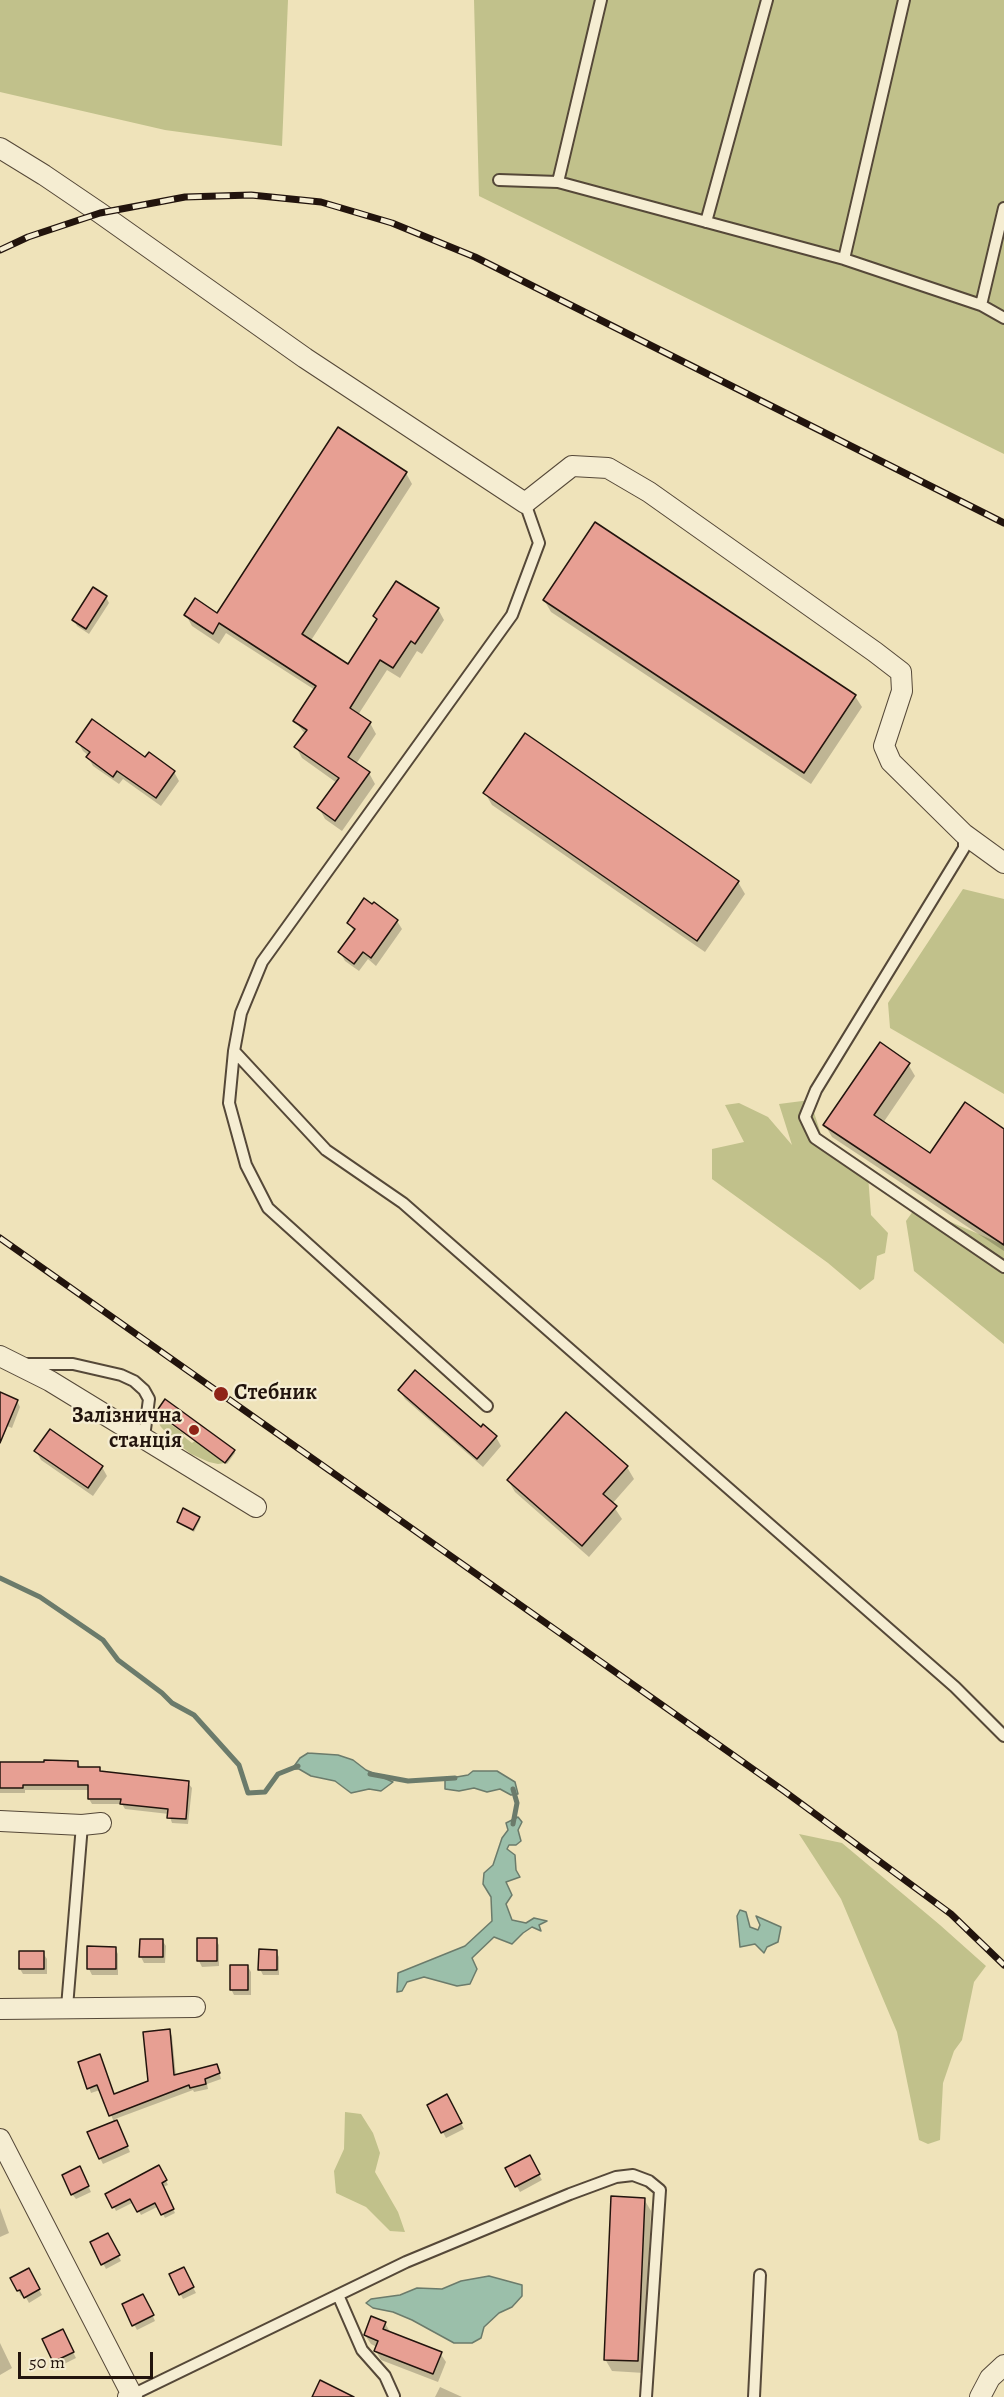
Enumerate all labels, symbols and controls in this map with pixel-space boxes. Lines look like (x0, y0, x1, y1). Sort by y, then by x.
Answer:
place label: Стебник (234, 1381, 317, 1407)
marker: Стебник (212, 1385, 230, 1403)
place label: Залізнична станція (72, 1404, 182, 1456)
marker: Залізнична станція (187, 1423, 201, 1437)
scale bar (21, 2340, 156, 2378)
text: 50 m (29, 2350, 65, 2374)

